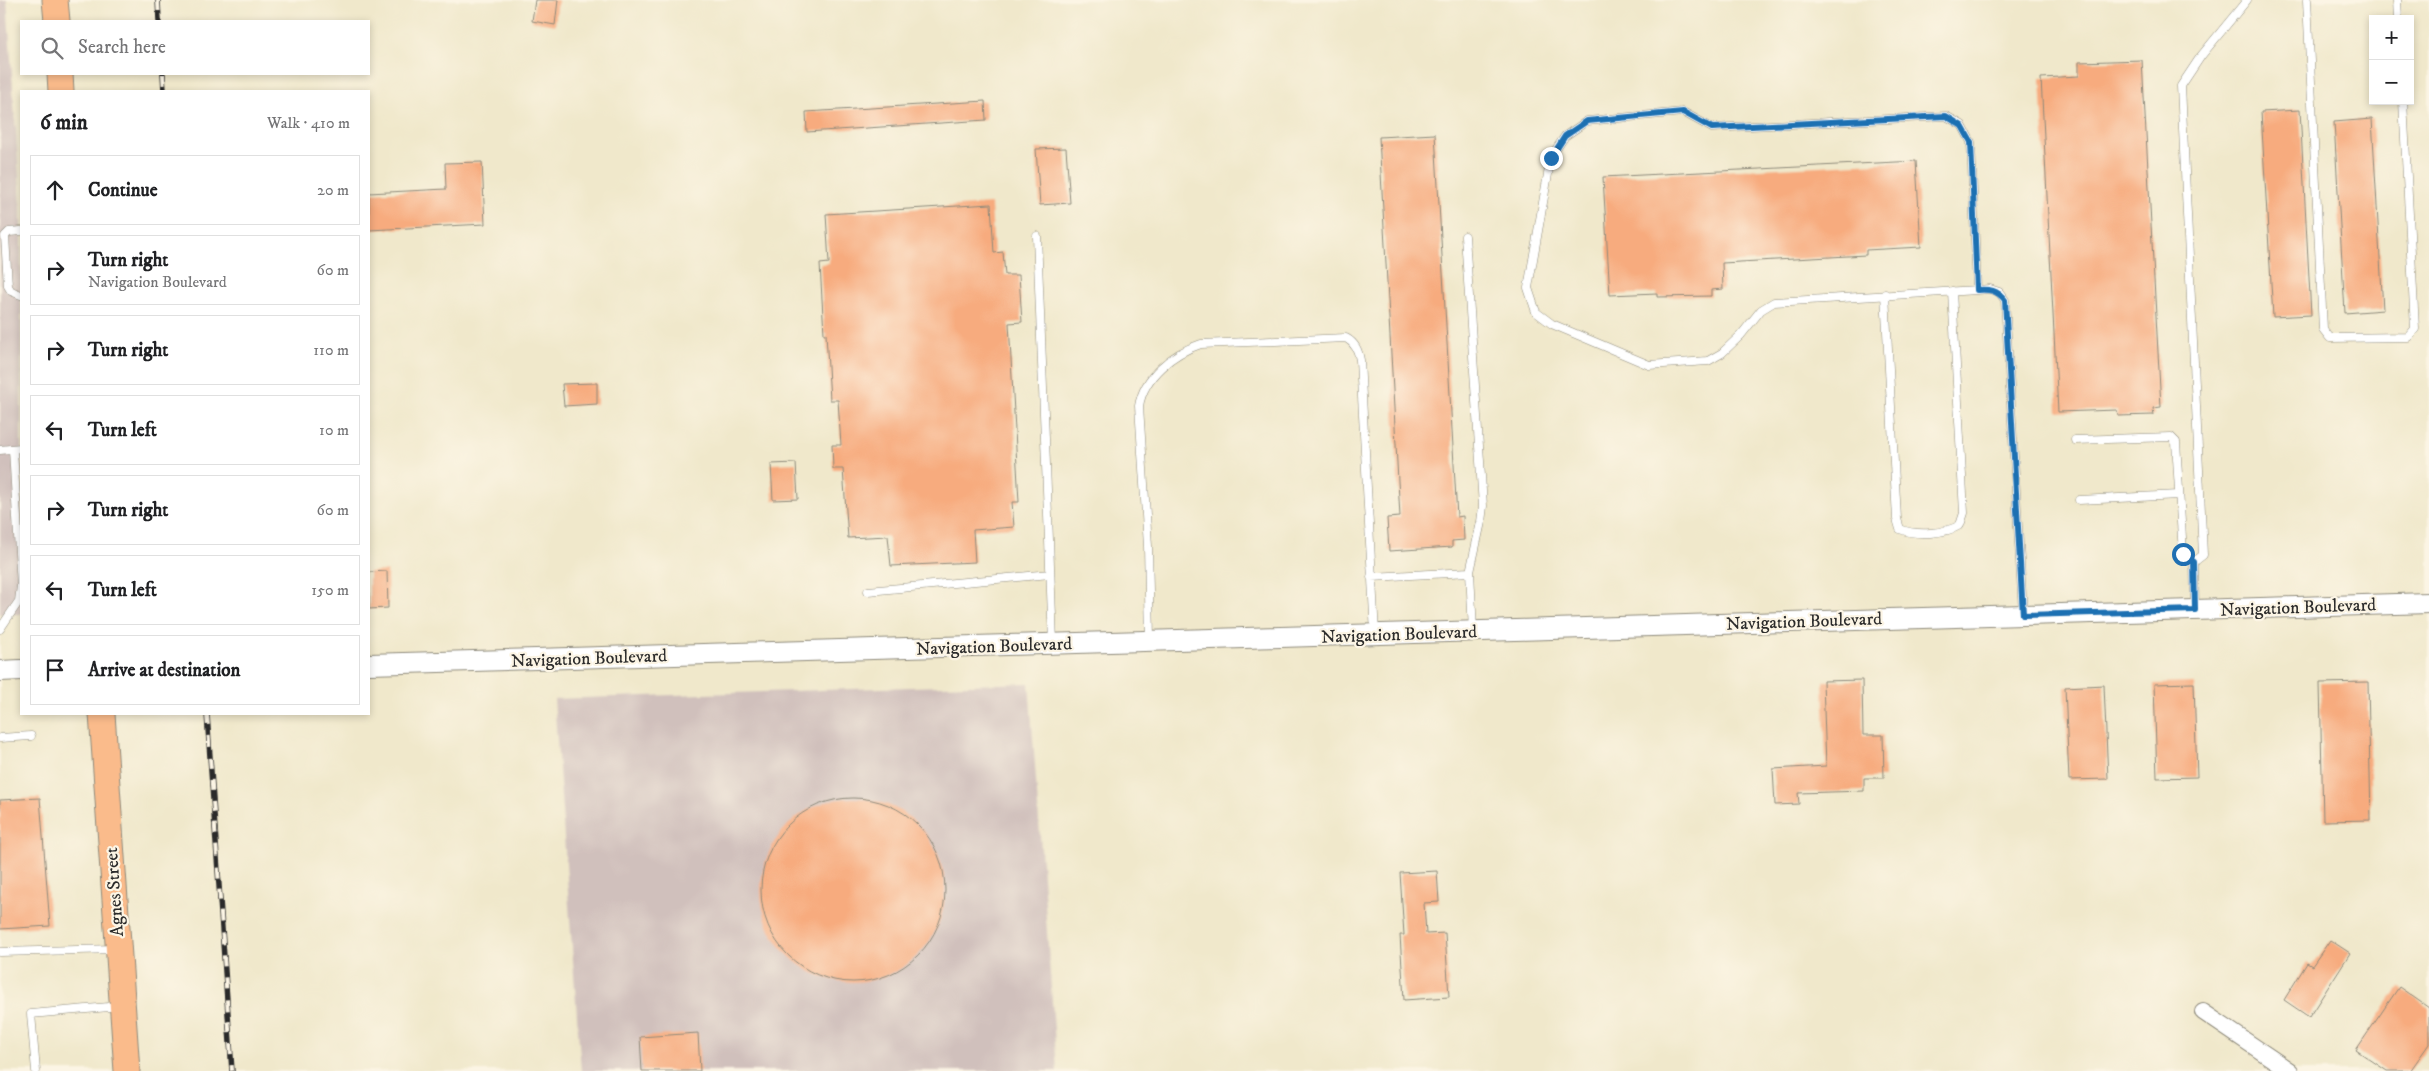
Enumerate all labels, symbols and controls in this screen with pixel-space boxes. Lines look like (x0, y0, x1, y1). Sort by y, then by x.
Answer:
map controls (2369, 15, 2414, 105)
button: + (2369, 15, 2414, 60)
search box (20, 20, 370, 75)
icon: search (38, 34, 66, 62)
text: Search here (78, 36, 166, 59)
button: − (2369, 60, 2414, 105)
text: 6 min (40, 110, 88, 136)
text: Walk · 410 m (267, 113, 350, 133)
route end (1540, 147, 1563, 170)
icon: ahead (41, 176, 69, 204)
text: Continue (88, 179, 158, 202)
text: 20 m (317, 180, 349, 200)
text: Turn right (88, 249, 168, 272)
icon: right (41, 256, 69, 284)
text: 60 m (317, 260, 349, 280)
text: Navigation Boulevard (88, 272, 227, 292)
icon: right (41, 336, 69, 364)
text: Turn right (88, 339, 168, 362)
text: 110 m (313, 340, 349, 360)
icon: left (41, 416, 69, 444)
text: Turn left (88, 419, 157, 442)
text: 10 m (319, 420, 349, 440)
icon: right (41, 496, 69, 524)
text: Turn right (88, 499, 168, 522)
text: 60 m (317, 500, 349, 520)
route start (2172, 543, 2195, 566)
icon: left (41, 576, 69, 604)
text: Turn left (88, 579, 157, 602)
text: 150 m (311, 580, 349, 600)
street label: Navigation Boulevard (2220, 594, 2376, 622)
street label: Navigation Boulevard (1726, 608, 1882, 636)
street label: Navigation Boulevard (1321, 621, 1477, 649)
street label: Navigation Boulevard (916, 633, 1072, 661)
street label: Navigation Boulevard (511, 645, 667, 673)
icon: arrive (41, 656, 69, 684)
text: Arrive at destination (88, 659, 240, 682)
street label: Agnes Street (101, 846, 129, 937)

